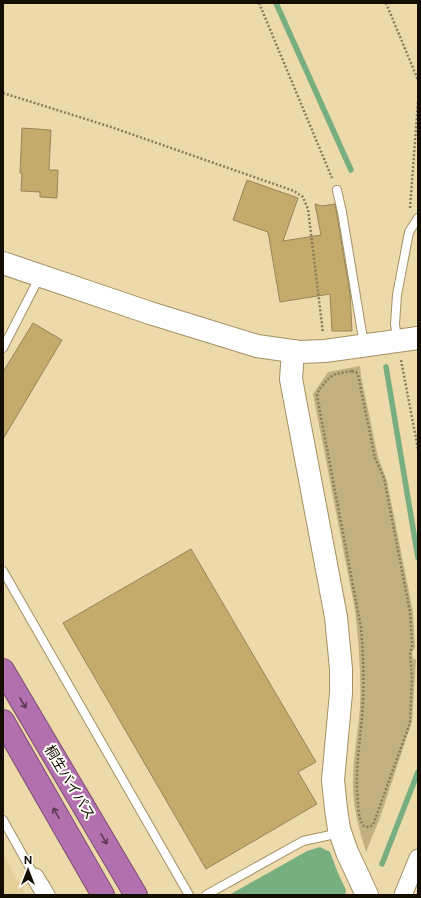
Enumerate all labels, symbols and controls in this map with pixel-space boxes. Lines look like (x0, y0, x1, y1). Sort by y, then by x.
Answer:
one-way arrow (19, 697, 27, 708)
street label: 桐生バイパス (42, 742, 98, 822)
one-way arrow (51, 807, 59, 819)
one-way arrow (100, 833, 108, 845)
north arrow (8, 850, 48, 890)
text: N (24, 854, 32, 866)

